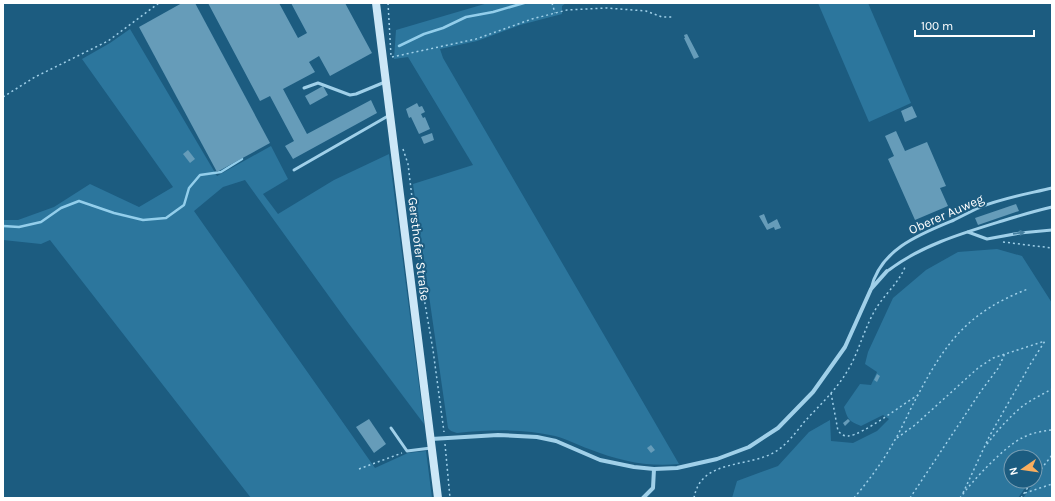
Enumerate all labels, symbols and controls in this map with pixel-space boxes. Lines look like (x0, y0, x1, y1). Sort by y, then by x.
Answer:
scale bar (915, 12, 1034, 38)
text: 100 m (921, 19, 953, 33)
street label: Oberer Auweg (906, 190, 987, 237)
street label: Gersthofer Straße (405, 196, 433, 302)
one-way arrow (1013, 230, 1025, 236)
north arrow (1003, 449, 1043, 489)
text: N (1007, 466, 1021, 476)

